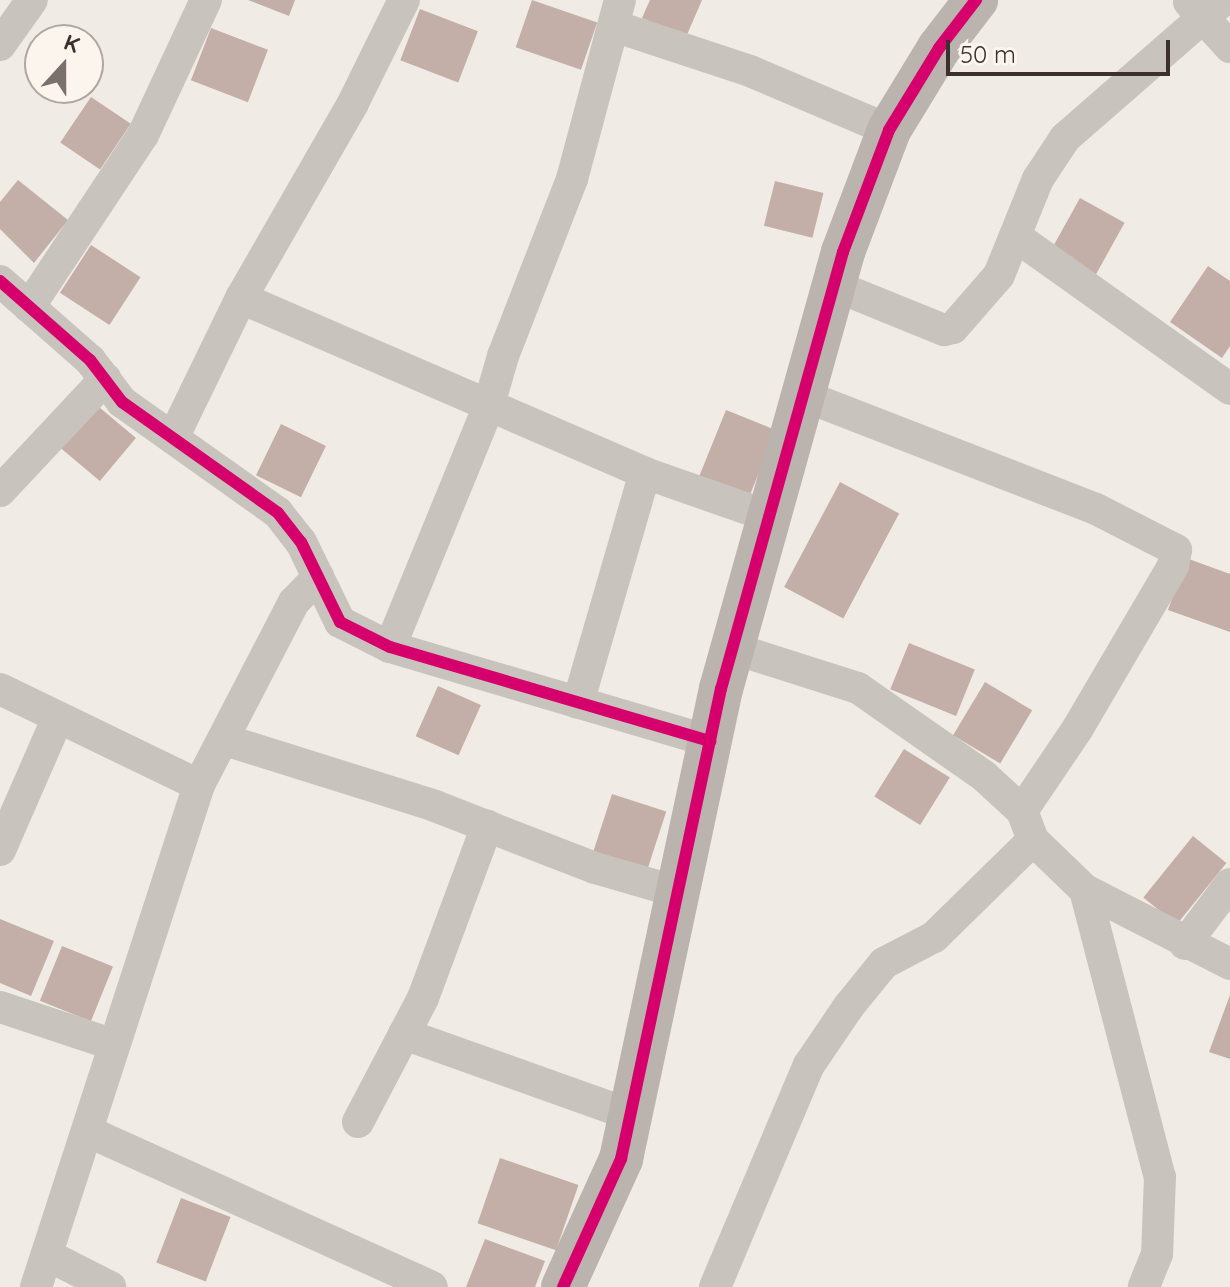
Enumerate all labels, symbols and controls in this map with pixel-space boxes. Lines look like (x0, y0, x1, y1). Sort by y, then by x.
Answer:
north arrow (24, 24, 104, 104)
scale bar (950, 24, 1174, 74)
text: K (60, 28, 84, 59)
text: 50 m (960, 39, 1016, 69)

